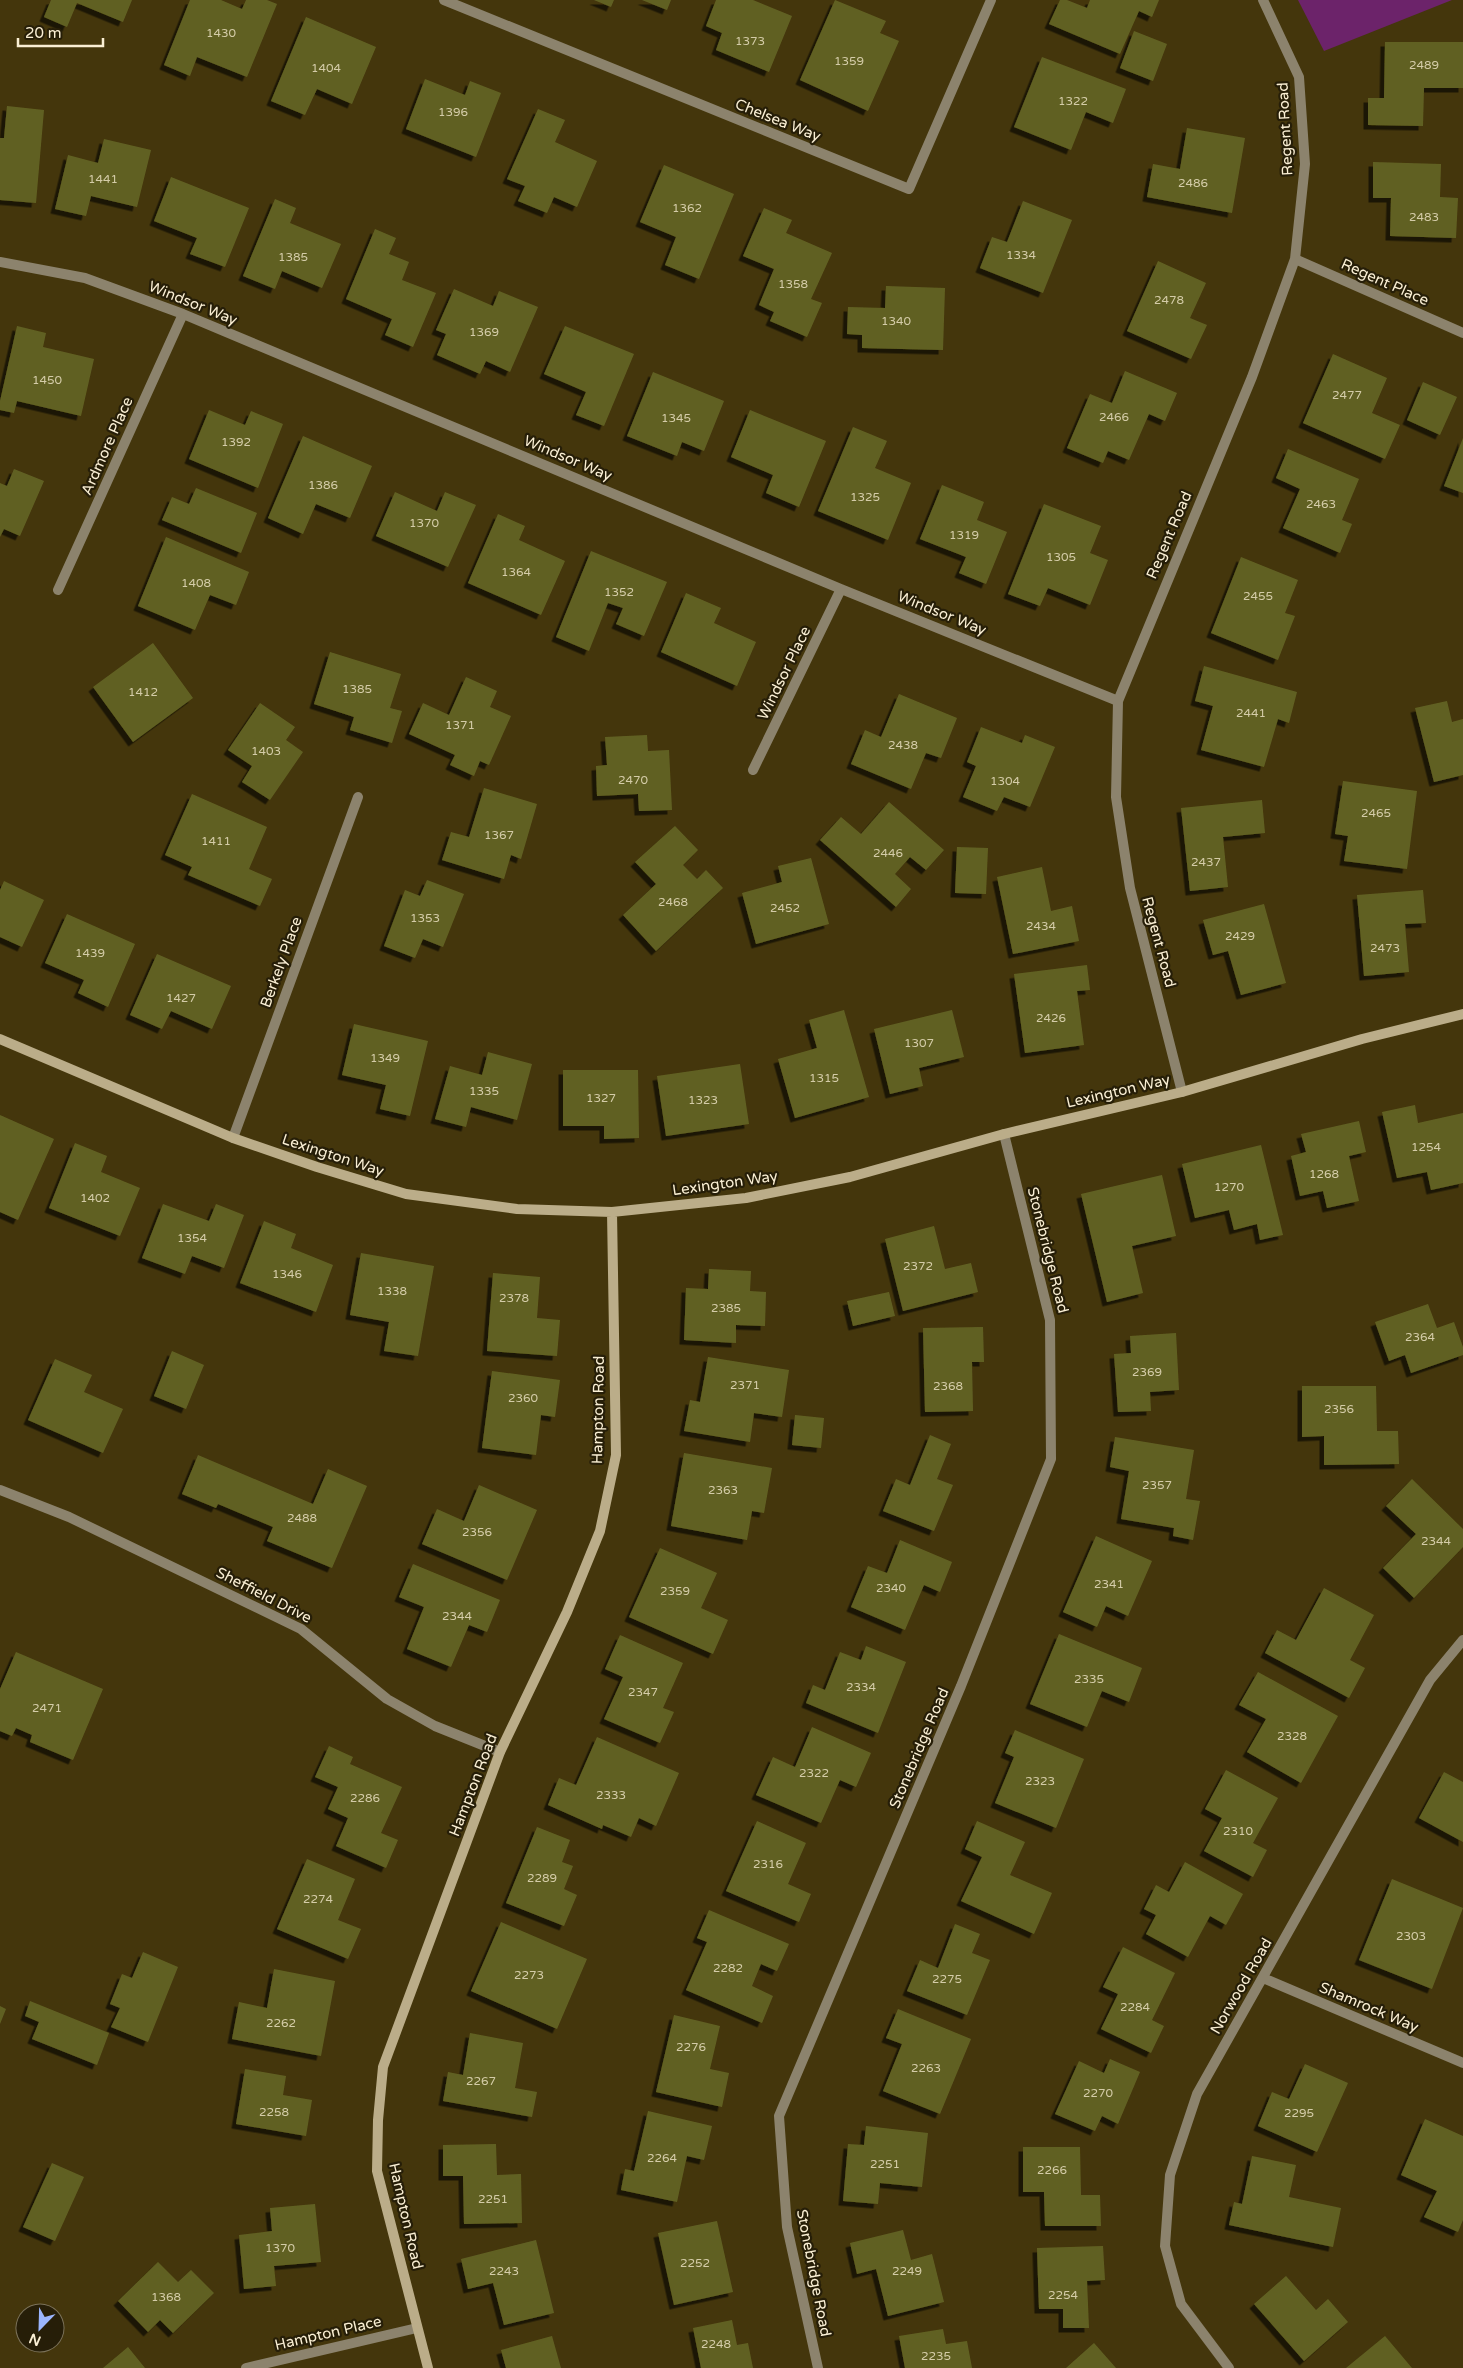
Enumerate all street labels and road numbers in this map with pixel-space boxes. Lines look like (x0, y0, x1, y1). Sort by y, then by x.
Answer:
street label: Regent Road (1274, 82, 1296, 176)
street label: Chelsea Way (733, 95, 823, 145)
street label: Regent Place (1338, 255, 1432, 309)
street label: Windsor Way (146, 277, 240, 329)
street label: Ardmore Place (77, 394, 137, 498)
street label: Windsor Way (521, 431, 615, 485)
street label: Regent Road (1142, 488, 1196, 582)
street label: Windsor Way (895, 587, 989, 639)
street label: Windsor Place (754, 623, 814, 723)
street label: Regent Road (1138, 895, 1180, 989)
street label: Berkely Place (256, 914, 306, 1010)
street label: Lexington Way (1064, 1070, 1172, 1112)
street label: Lexington Way (280, 1130, 386, 1180)
street label: Lexington Way (671, 1167, 779, 1199)
street label: Stonebridge Road (1024, 1185, 1072, 1315)
street label: Hampton Road (588, 1356, 608, 1464)
street label: Sheffield Drive (213, 1563, 315, 1627)
street label: Stonebridge Road (885, 1685, 953, 1811)
street label: Hampton Road (445, 1731, 501, 1839)
street label: Norwood Road (1206, 1935, 1276, 2037)
street label: Shamrock Way (1317, 1978, 1421, 2036)
street label: Hampton Road (385, 2161, 427, 2271)
street label: Stonebridge Road (793, 2208, 835, 2338)
street label: Hampton Place (273, 2312, 383, 2354)

